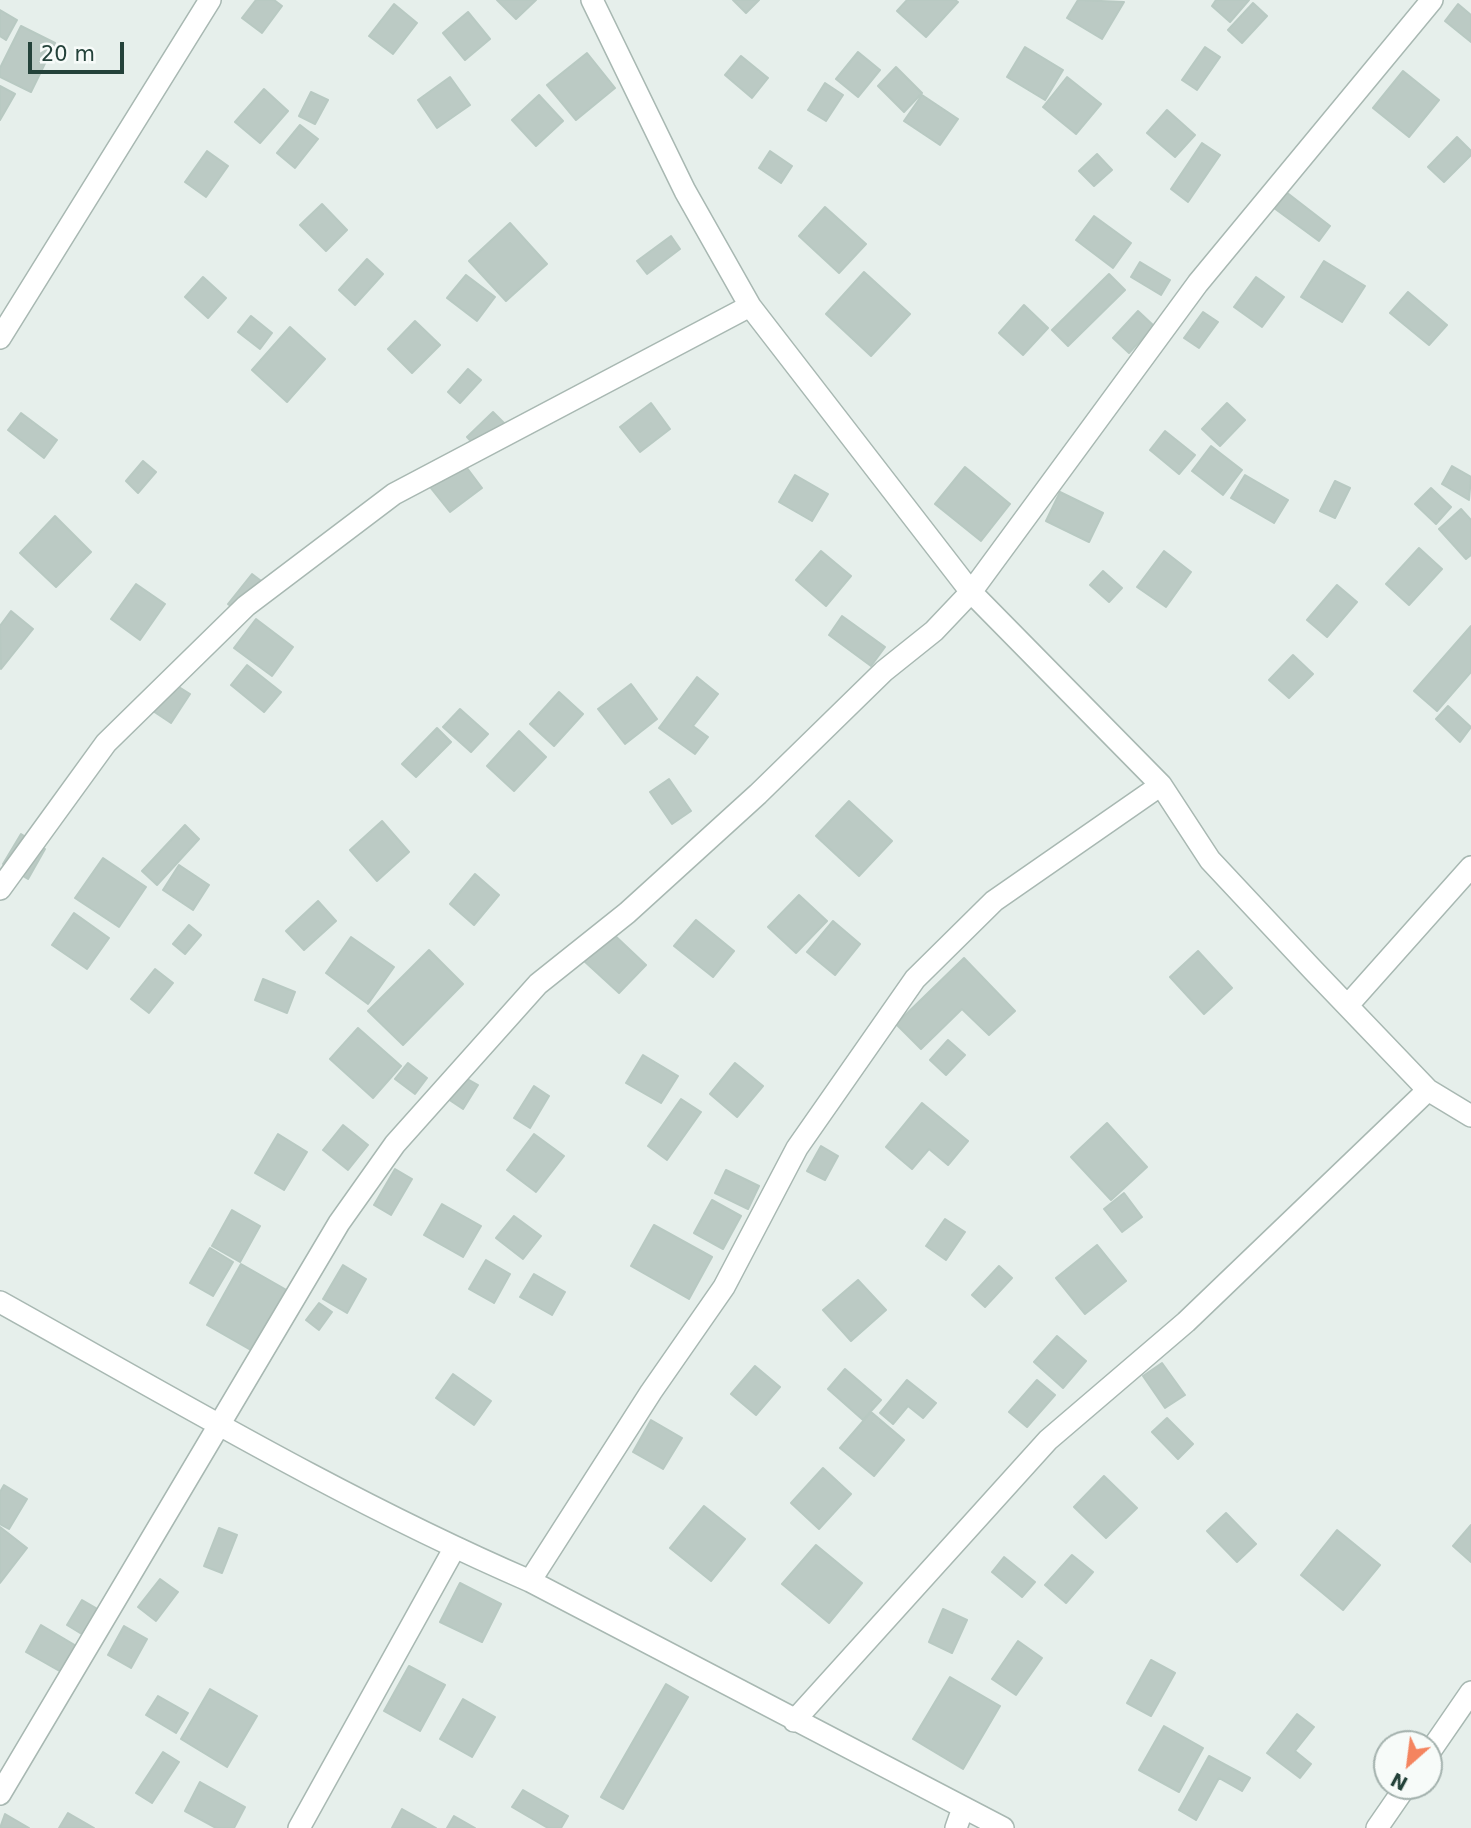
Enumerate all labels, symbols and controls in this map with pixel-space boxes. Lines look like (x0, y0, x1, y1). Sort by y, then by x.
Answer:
scale bar (32, 28, 128, 72)
text: 20 m (41, 42, 95, 66)
north arrow (1373, 1730, 1443, 1800)
text: N (1387, 1768, 1411, 1795)

